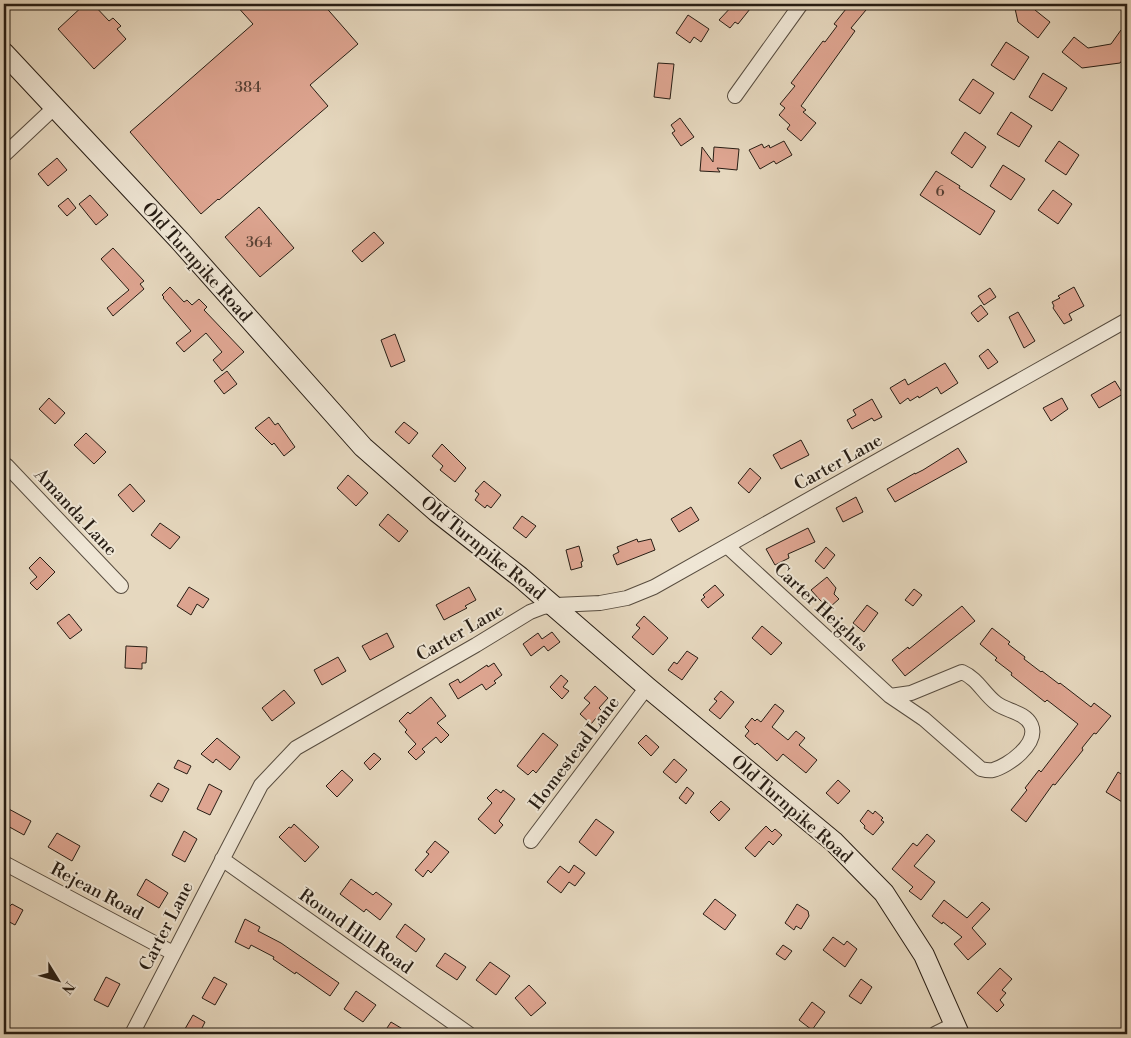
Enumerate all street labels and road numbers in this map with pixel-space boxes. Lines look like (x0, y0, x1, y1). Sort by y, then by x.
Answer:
street label: Old Turnpike Road (137, 198, 257, 328)
street label: Carter Lane (790, 429, 886, 496)
street label: Amanda Lane (28, 463, 122, 561)
street label: Old Turnpike Road (416, 491, 550, 606)
street label: Carter Heights (769, 558, 873, 657)
street label: Carter Lane (412, 598, 508, 667)
street label: Homestead Lane (524, 692, 625, 815)
street label: Old Turnpike Road (726, 750, 858, 869)
street label: Rejean Road (46, 857, 148, 926)
street label: Carter Lane (134, 878, 199, 975)
street label: Round Hill Road (294, 884, 418, 980)

